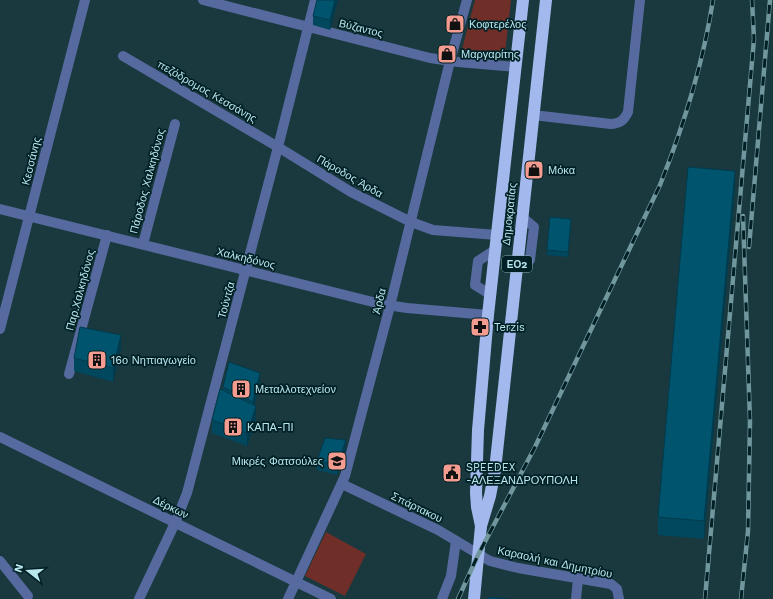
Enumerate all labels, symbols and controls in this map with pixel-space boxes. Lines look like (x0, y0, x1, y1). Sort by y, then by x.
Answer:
shop icon: Κοφτερέλος (444, 13, 466, 35)
street label: Βύζαντος (338, 17, 384, 40)
place label: Κοφτερέλος (469, 18, 526, 31)
shop icon: Μαργαρίτης (436, 43, 458, 65)
place label: Μαργαρίτης (461, 48, 519, 61)
street label: πεζόδρομος Κεσσάνης (155, 58, 259, 125)
street label: Πάροδος Χαλκηδόνος (127, 127, 168, 235)
street label: Κεσσάνης (19, 136, 44, 187)
street label: Πάροδος Άρδα (314, 152, 386, 201)
shop icon: Μόκα (523, 159, 545, 181)
place label: Μόκα (548, 164, 576, 177)
street label: Δημοκρατίας (500, 182, 519, 246)
street label: Χαλκηδόνος (215, 245, 277, 272)
street label: Παρ.Χαλκηδόνος (63, 248, 98, 332)
road number: ΕΟ2 (502, 256, 532, 272)
street label: Τούντζα (215, 280, 238, 320)
street label: Άρδα (370, 286, 389, 315)
pharmacy icon: Terzis (469, 316, 491, 338)
place label: Terzis (494, 321, 525, 334)
building icon: 16ο Νηπιαγωγείο (86, 349, 108, 371)
place label: 16ο Νηπιαγωγείο (111, 354, 196, 367)
building icon: Μεταλλοτεχνείον (230, 378, 252, 400)
place label: Μεταλλοτεχνείον (255, 383, 336, 396)
building icon: ΚΑΠΑ-ΠΙ (222, 416, 244, 438)
place label: ΚΑΠΑ-ΠΙ (247, 421, 294, 434)
school or university icon: Μικρές Φατσούλες (326, 450, 348, 472)
place label: Μικρές Φατσούλες (232, 455, 323, 468)
place label: SPEEDEX -ΑΛΕΞΑΝΔΡΟΥΠΟΛΗ (466, 461, 578, 487)
public building icon: SPEEDEX -ΑΛΕΞΑΝΔΡΟΥΠΟΛΗ (441, 462, 463, 484)
street label: Σπάρτακου (389, 489, 445, 525)
street label: Δέρκων (151, 493, 191, 522)
street label: Καραολή και Δημητρίου (496, 544, 613, 581)
north arrow (8, 551, 48, 591)
text: N (12, 562, 26, 574)

